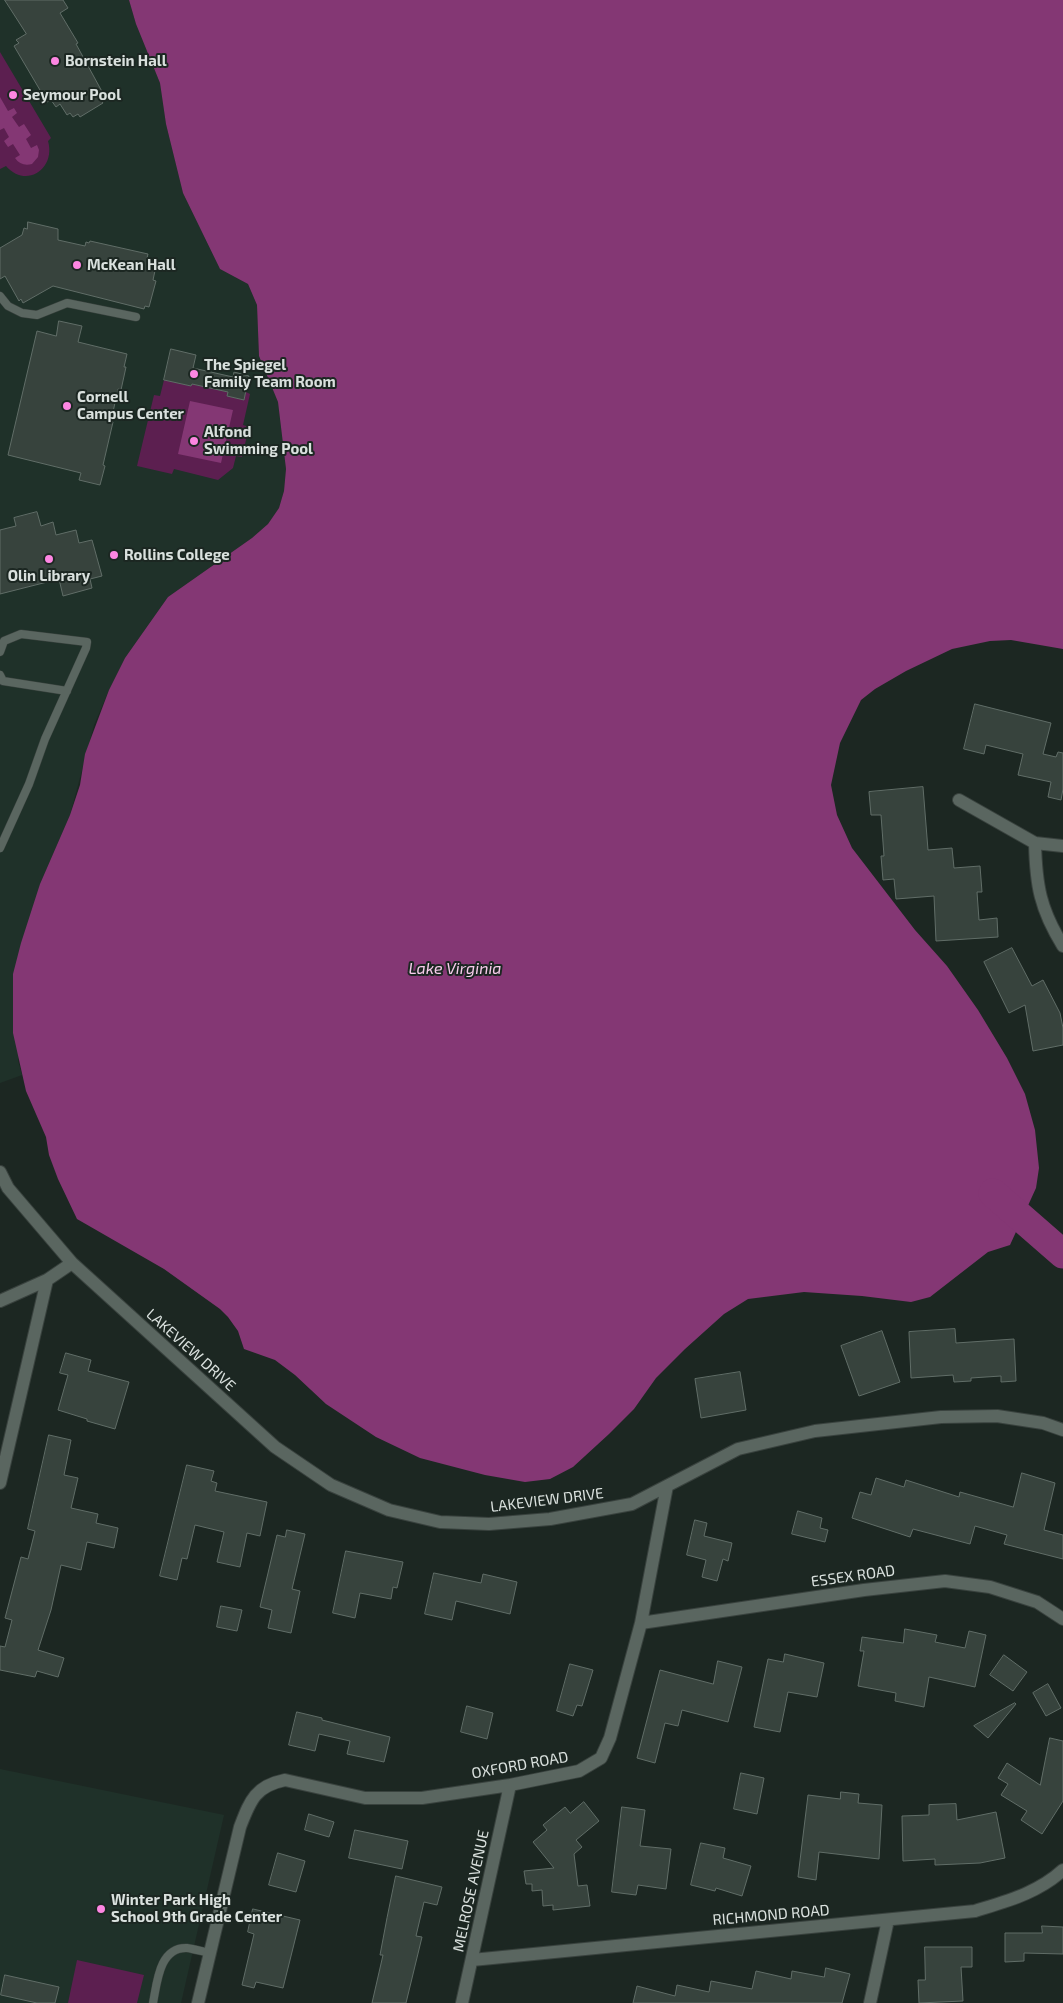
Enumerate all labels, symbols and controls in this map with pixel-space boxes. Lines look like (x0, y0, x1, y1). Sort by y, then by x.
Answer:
place label: Bornstein Hall (65, 52, 167, 70)
marker: Bornstein Hall (49, 55, 61, 67)
place label: Seymour Pool (23, 86, 121, 104)
marker: Seymour Pool (7, 89, 19, 101)
place label: McKean Hall (87, 256, 176, 274)
marker: McKean Hall (71, 259, 83, 271)
place label: The Spiegel Family Team Room (204, 356, 336, 391)
marker: The Spiegel Family Team Room (188, 368, 200, 380)
place label: Cornell Campus Center (77, 388, 184, 423)
marker: Cornell Campus Center (61, 400, 73, 412)
place label: Alfond Swimming Pool (204, 423, 313, 458)
marker: Alfond Swimming Pool (188, 435, 200, 447)
place label: Rollins College (124, 546, 230, 564)
marker: Rollins College (108, 549, 120, 561)
marker: Olin Library (43, 553, 55, 565)
place label: Olin Library (8, 567, 90, 585)
water label: Lake Virginia (409, 959, 501, 979)
street label: LAKEVIEW DRIVE (143, 1305, 239, 1395)
street label: LAKEVIEW DRIVE (489, 1484, 605, 1516)
street label: ESSEX ROAD (810, 1561, 896, 1591)
street label: OXFORD ROAD (470, 1748, 570, 1782)
street label: MELROSE AVENUE (449, 1828, 493, 1954)
place label: Winter Park High School 9th Grade Center (111, 1891, 282, 1926)
street label: RICHMOND ROAD (712, 1901, 830, 1929)
marker: Winter Park High School 9th Grade Center (95, 1903, 107, 1915)

